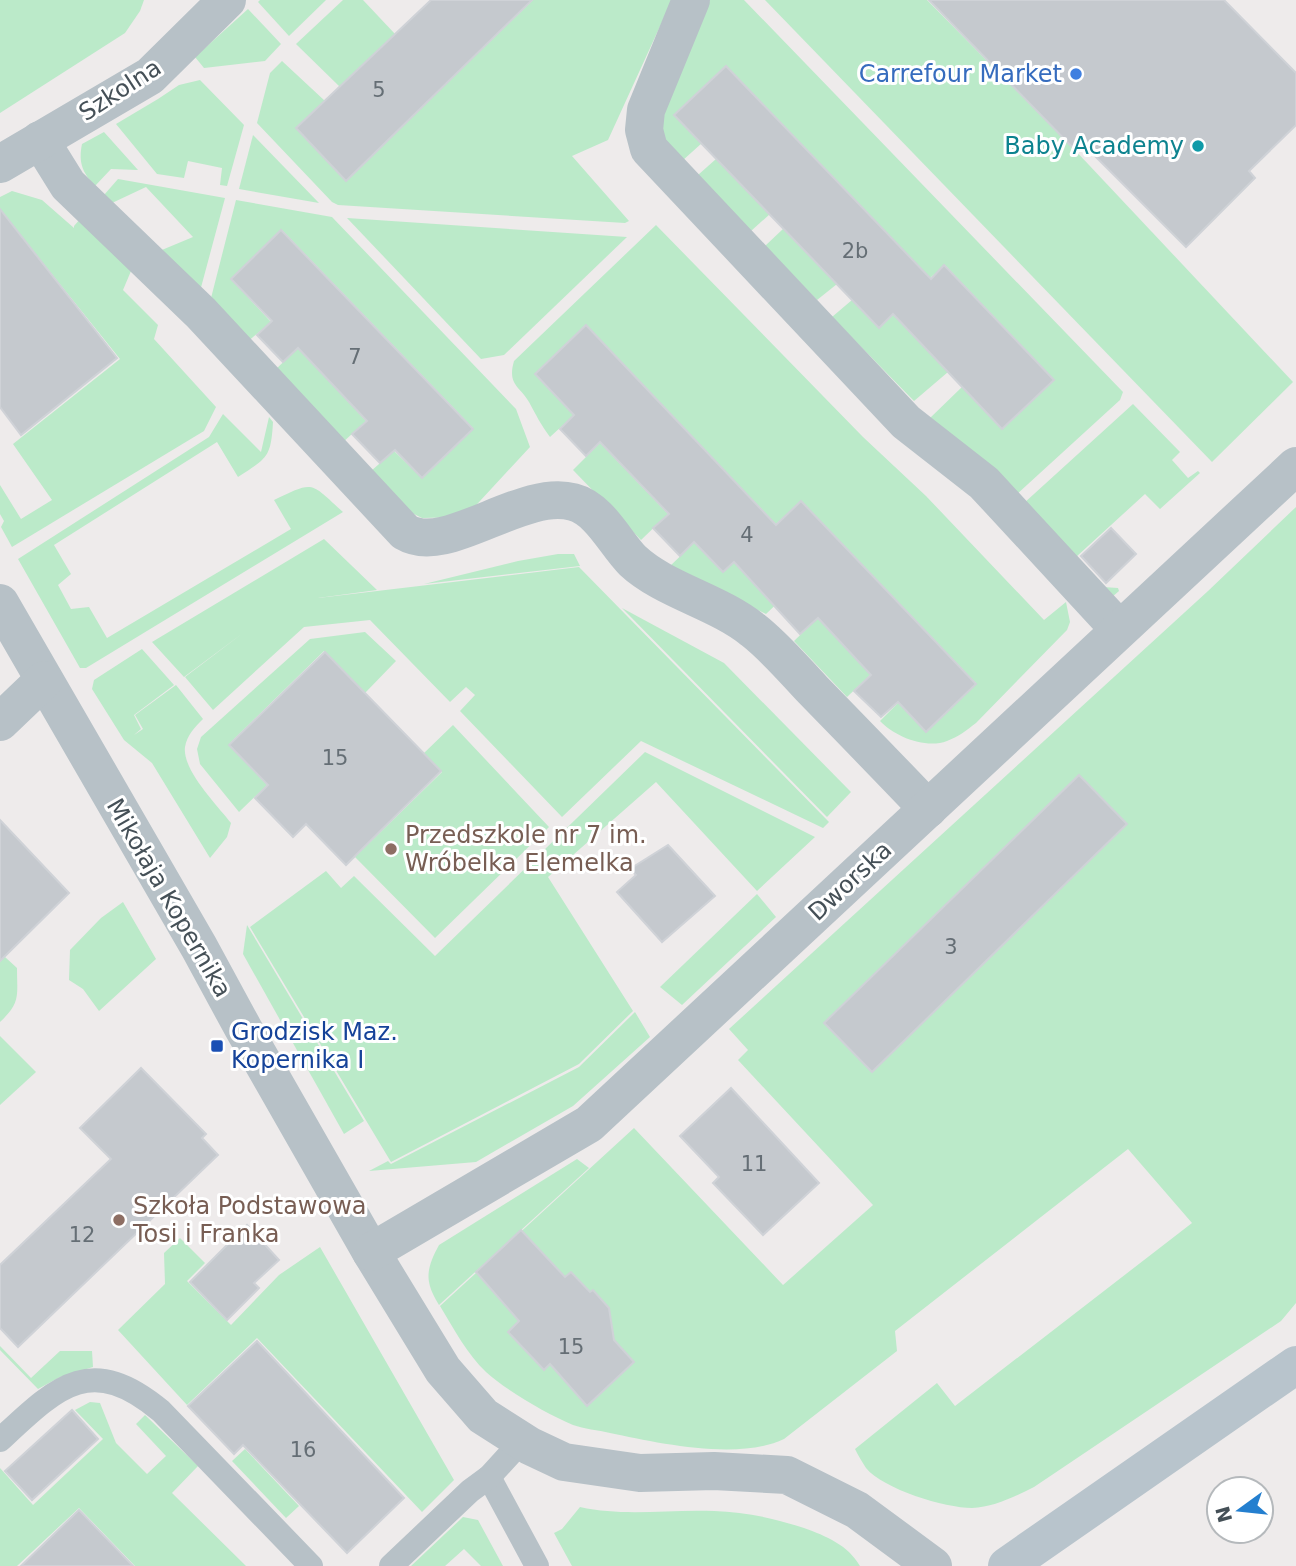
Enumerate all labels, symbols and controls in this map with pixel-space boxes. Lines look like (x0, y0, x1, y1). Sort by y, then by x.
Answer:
street label: Szkolna (74, 53, 166, 127)
place label: Carrefour Market (859, 60, 1062, 88)
marker: Carrefour Market (1068, 66, 1084, 82)
house number: 5 (372, 78, 386, 102)
place label: Baby Academy (1004, 132, 1184, 160)
marker: Baby Academy (1190, 138, 1206, 154)
house number: 2b (842, 239, 868, 263)
house number: 7 (348, 345, 362, 369)
house number: 4 (740, 523, 754, 547)
house number: 15 (322, 746, 348, 770)
street label: Mikołaja Kopernika (101, 794, 237, 1002)
place label: Przedszkole nr 7 im. Wróbelka Elemelka (405, 821, 647, 877)
street label: Dworska (803, 836, 897, 926)
marker: Przedszkole nr 7 im. Wróbelka Elemelka (383, 841, 399, 857)
house number: 3 (944, 935, 958, 959)
place label: Grodzisk Maz. Kopernika I (231, 1018, 398, 1074)
marker: Grodzisk Maz. Kopernika I (209, 1038, 225, 1054)
house number: 11 (741, 1152, 767, 1176)
place label: Szkoła Podstawowa Tosi i Franka (132, 1192, 367, 1248)
marker: Szkoła Podstawowa Tosi i Franka (111, 1212, 127, 1228)
house number: 12 (69, 1223, 95, 1247)
house number: 15 (558, 1335, 584, 1359)
house number: 16 (290, 1438, 316, 1462)
north arrow (1205, 1475, 1275, 1545)
text: N (1211, 1504, 1236, 1525)

